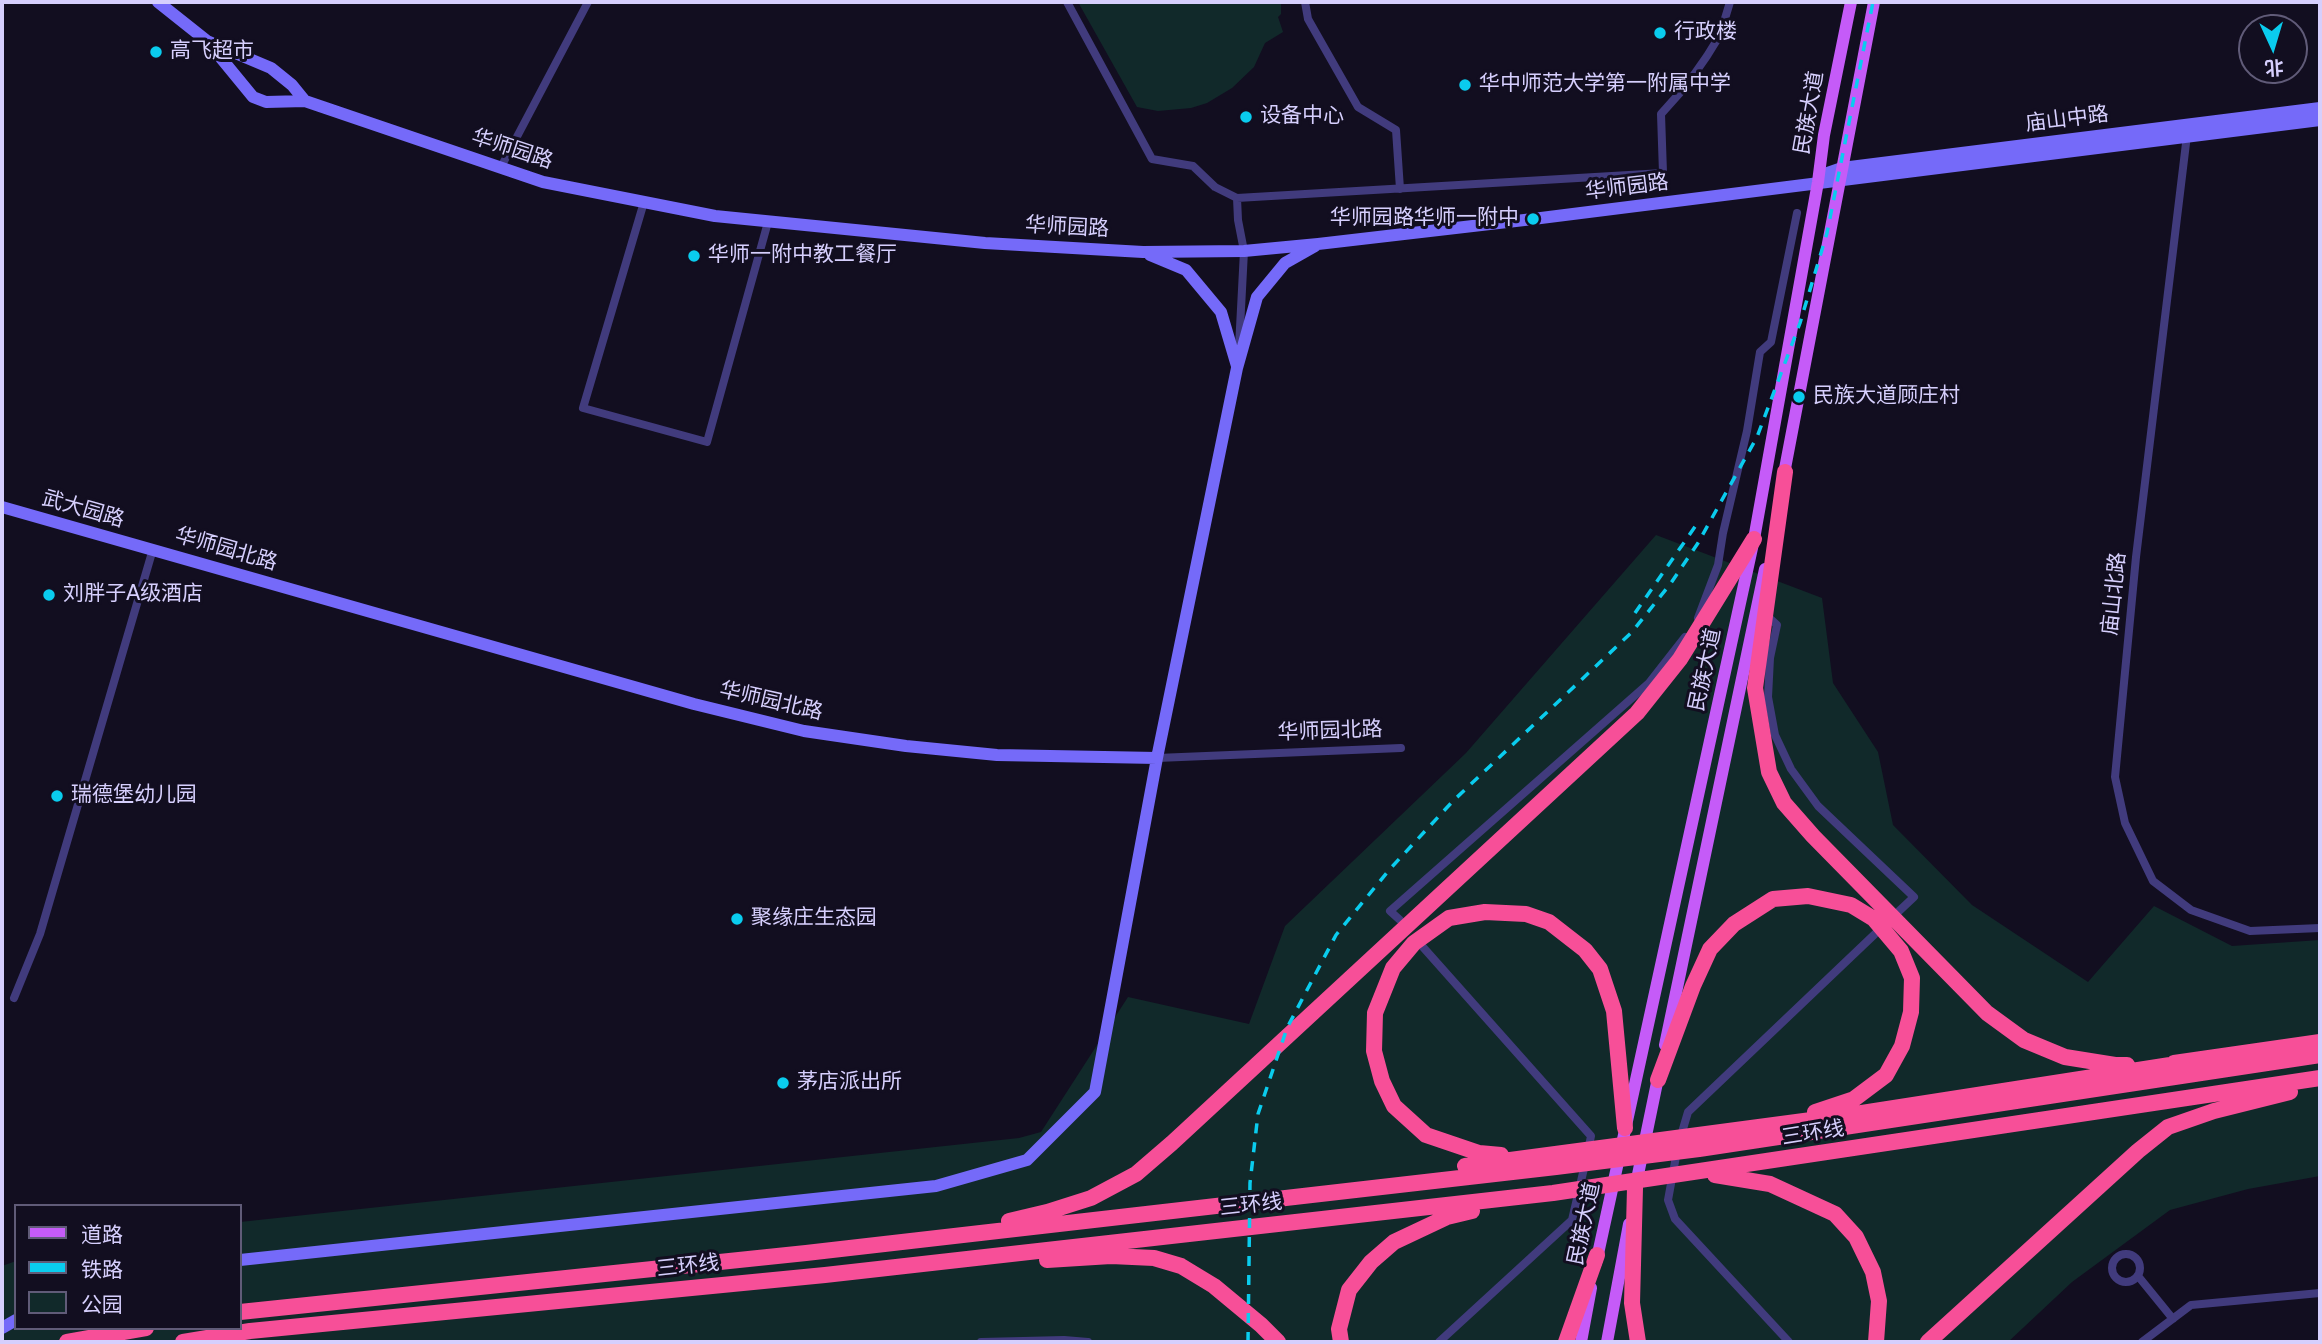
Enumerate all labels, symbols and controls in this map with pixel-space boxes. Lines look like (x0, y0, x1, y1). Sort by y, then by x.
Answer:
north arrow (2238, 14, 2308, 84)
place label: 行政楼 (1674, 20, 1737, 46)
marker: 行政楼 (1652, 25, 1668, 41)
place label: 高飞超市 (170, 39, 254, 65)
marker: 高飞超市 (148, 44, 164, 60)
text: 北 (2264, 56, 2285, 80)
street label: 民族大道 (1790, 69, 1830, 157)
place label: 华中师范大学第一附属中学 (1479, 72, 1731, 98)
marker: 华中师范大学第一附属中学 (1457, 77, 1473, 93)
street label: 庙山中路 (2024, 102, 2110, 138)
place label: 设备中心 (1260, 104, 1344, 130)
marker: 设备中心 (1238, 109, 1254, 125)
street label: 华师园路 (468, 125, 556, 175)
street label: 华师园路 (1584, 170, 1670, 206)
place label: 华师园路华师一附中 (1330, 206, 1519, 232)
marker: 华师园路华师一附中 (1525, 211, 1541, 227)
street label: 华师园路 (1024, 213, 1110, 243)
place label: 华师一附中教工餐厅 (708, 243, 897, 269)
marker: 华师一附中教工餐厅 (686, 248, 702, 264)
place label: 民族大道顾庄村 (1813, 384, 1960, 410)
marker: 民族大道顾庄村 (1791, 389, 1807, 405)
street label: 武大园路 (39, 486, 127, 534)
street label: 华师园北路 (172, 523, 280, 577)
street label: 庙山北路 (2098, 551, 2132, 637)
place label: 刘胖子A级酒店 (63, 582, 203, 608)
marker: 刘胖子A级酒店 (41, 587, 57, 603)
street label: 民族大道 (1685, 626, 1727, 714)
street label: 华师园北路 (717, 678, 825, 726)
street label: 华师园北路 (1277, 718, 1383, 746)
place label: 瑞德堡幼儿园 (71, 783, 197, 809)
marker: 瑞德堡幼儿园 (49, 788, 65, 804)
place label: 聚缘庄生态园 (751, 906, 877, 932)
marker: 聚缘庄生态园 (729, 911, 745, 927)
place label: 茅店派出所 (797, 1070, 902, 1096)
marker: 茅店派出所 (775, 1075, 791, 1091)
street label: 三环线 (1780, 1117, 1846, 1151)
street label: 民族大道 (1564, 1180, 1606, 1268)
street label: 三环线 (1218, 1190, 1284, 1222)
legend (14, 1204, 242, 1330)
text: 道路 (81, 1223, 123, 1247)
street label: 三环线 (655, 1251, 721, 1283)
text: 铁路 (81, 1258, 123, 1282)
text: 公园 (81, 1293, 123, 1317)

